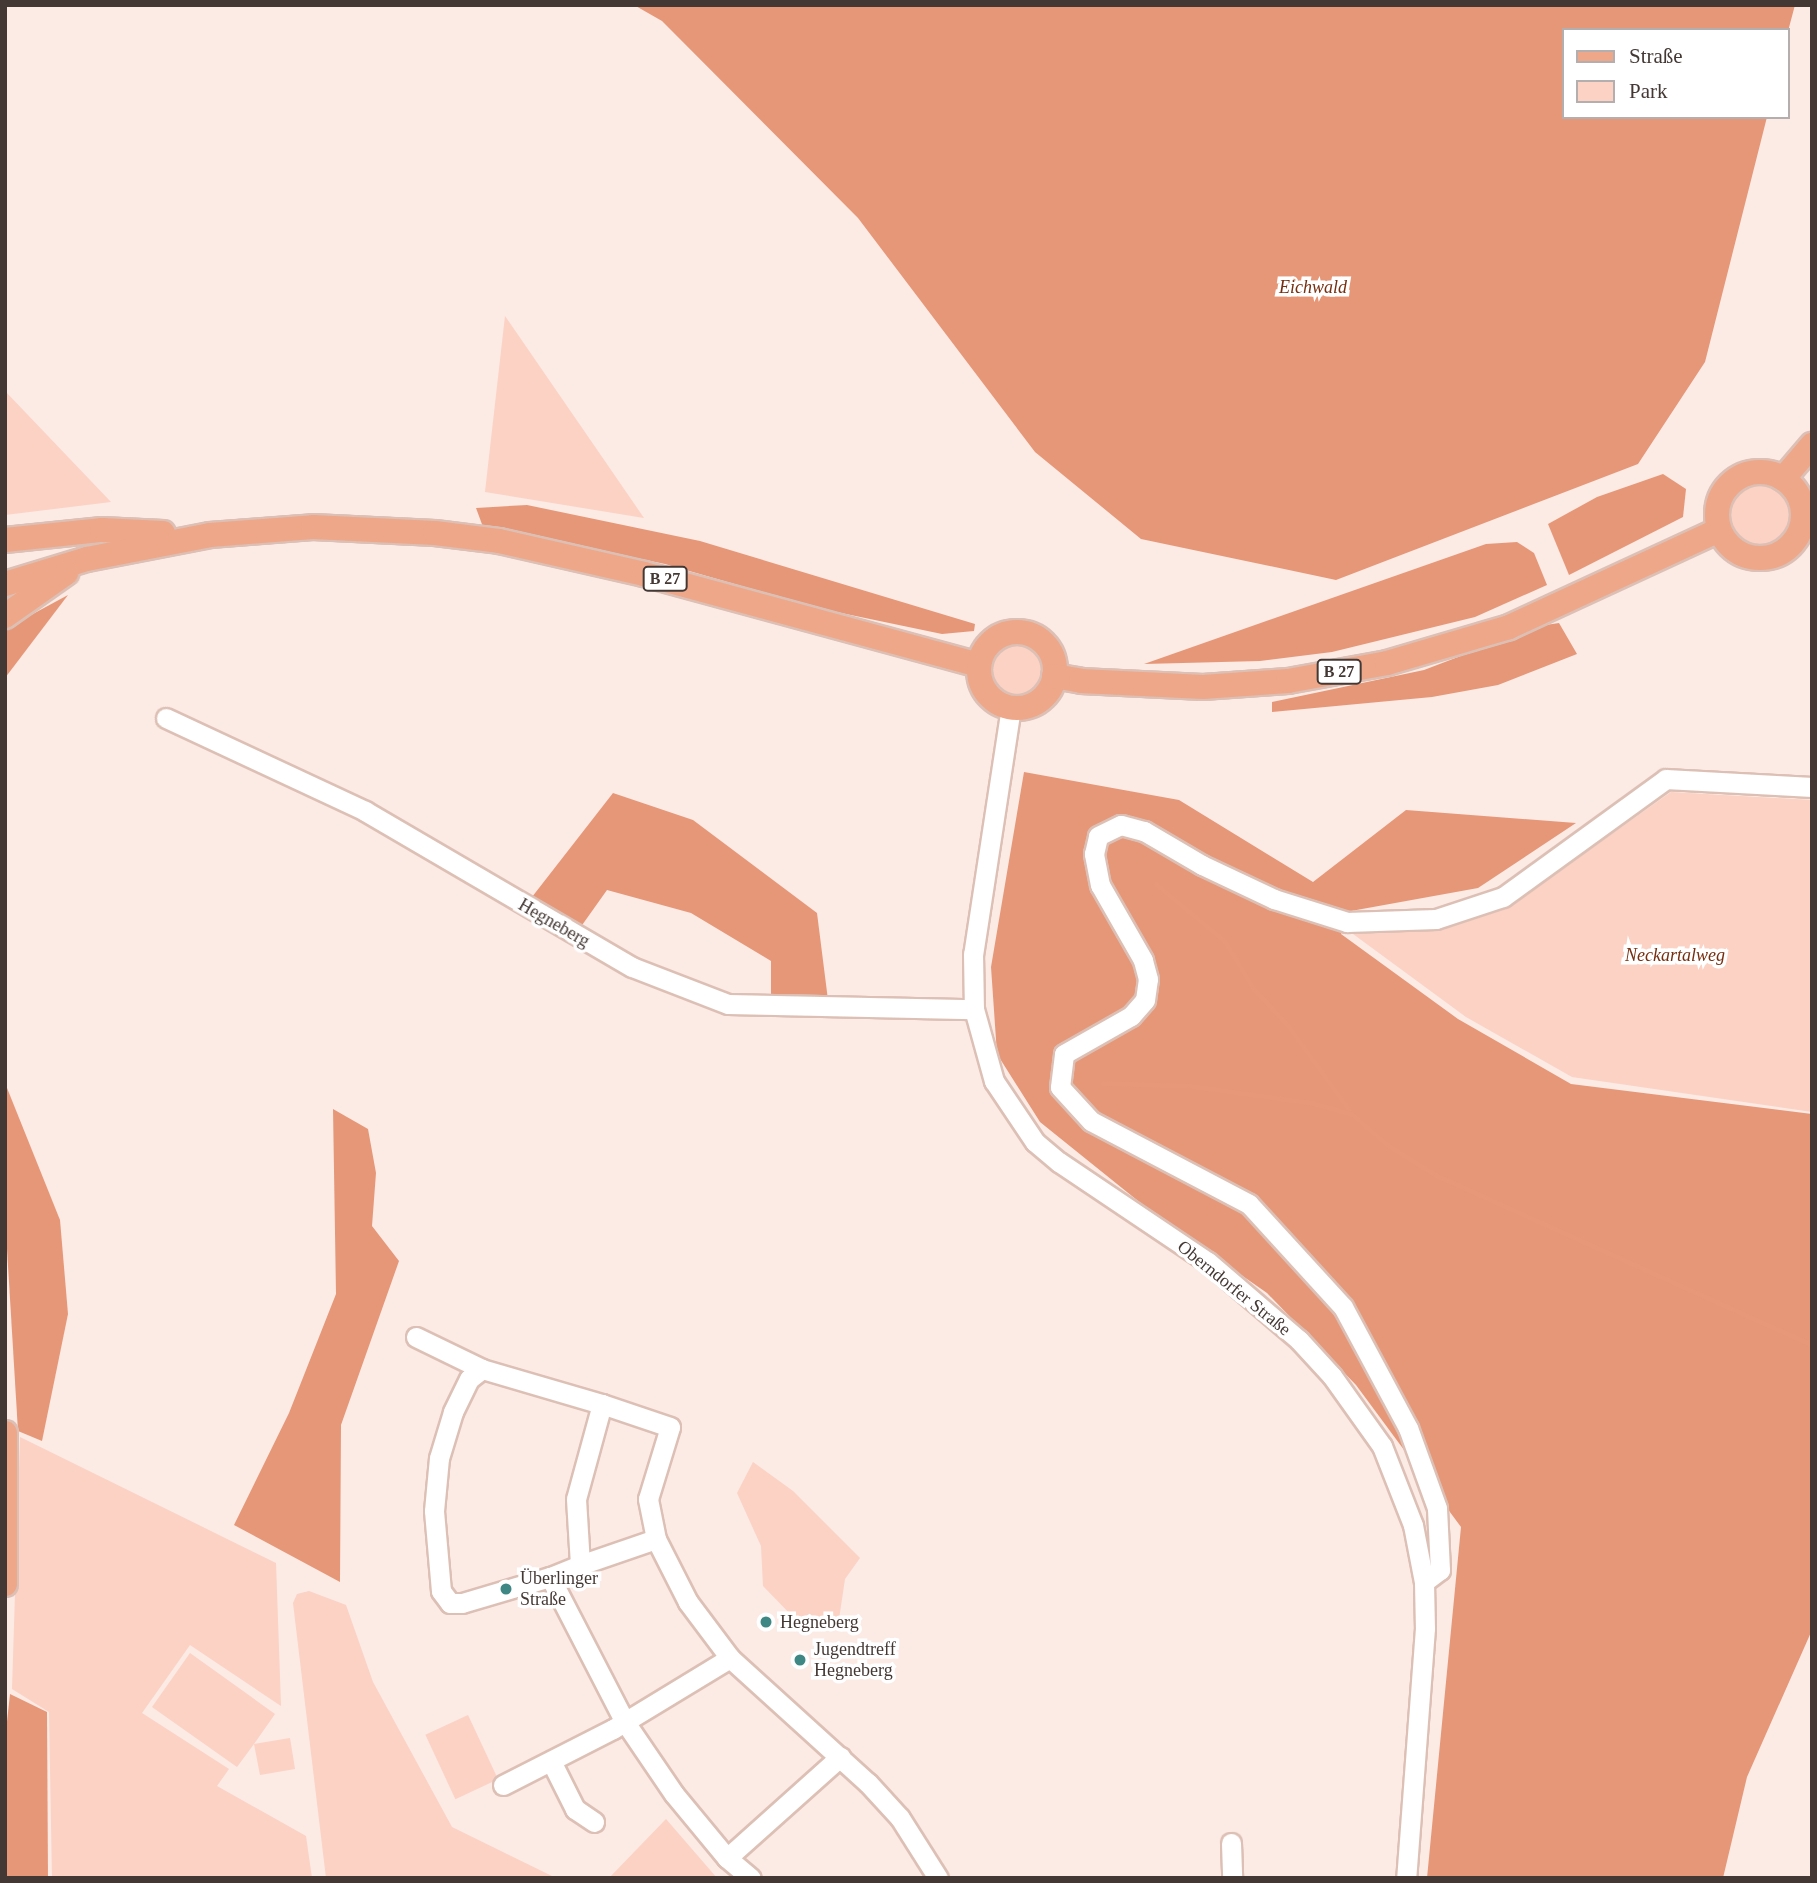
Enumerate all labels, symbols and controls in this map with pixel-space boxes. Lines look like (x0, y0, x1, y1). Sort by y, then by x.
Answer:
legend (1562, 28, 1789, 119)
text: Straße (1629, 44, 1683, 68)
text: Park (1629, 79, 1668, 103)
park label: Eichwald (1279, 276, 1347, 298)
road number: B 27 (642, 566, 688, 592)
road number: B 27 (1316, 660, 1362, 684)
street label: Hegneberg (515, 894, 593, 952)
park label: Neckartalweg (1625, 944, 1725, 966)
street label: Oberndorfer Straße (1173, 1236, 1295, 1340)
place label: Überlinger Straße (520, 1568, 598, 1610)
marker: Überlinger Straße (498, 1581, 514, 1597)
place label: Hegneberg (780, 1611, 859, 1633)
marker: Hegneberg (758, 1614, 774, 1630)
place label: Jugendtreff Hegneberg (814, 1639, 896, 1682)
marker: Jugendtreff Hegneberg (792, 1652, 808, 1668)

